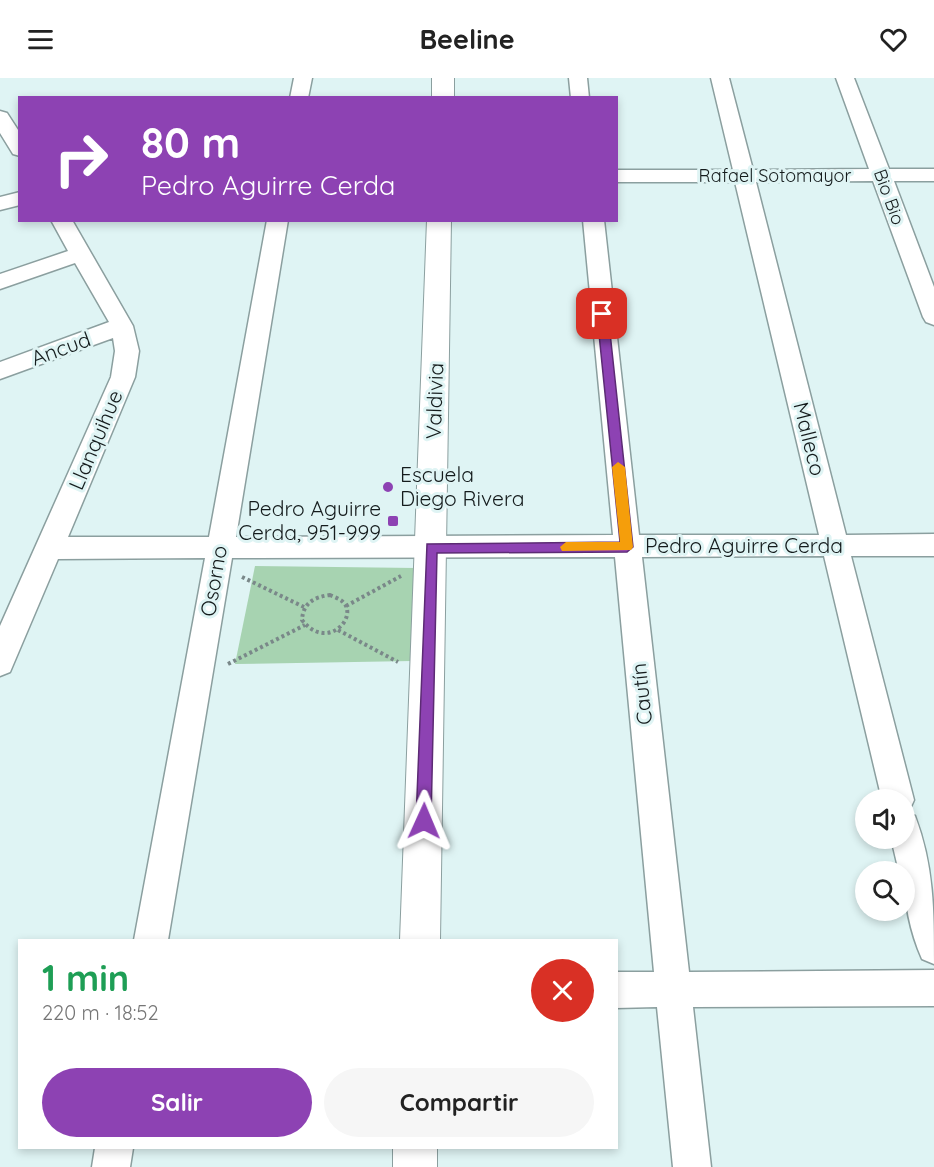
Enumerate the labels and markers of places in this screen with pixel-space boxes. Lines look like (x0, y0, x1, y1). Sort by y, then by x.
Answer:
pin (576, 288, 627, 339)
place label: Escuela Diego Rivera (400, 461, 524, 511)
marker: Escuela Diego Rivera (381, 480, 395, 494)
place label: Pedro Aguirre Cerda, 951-999 (238, 495, 381, 545)
marker: Pedro Aguirre Cerda, 951-999 (386, 514, 400, 528)

